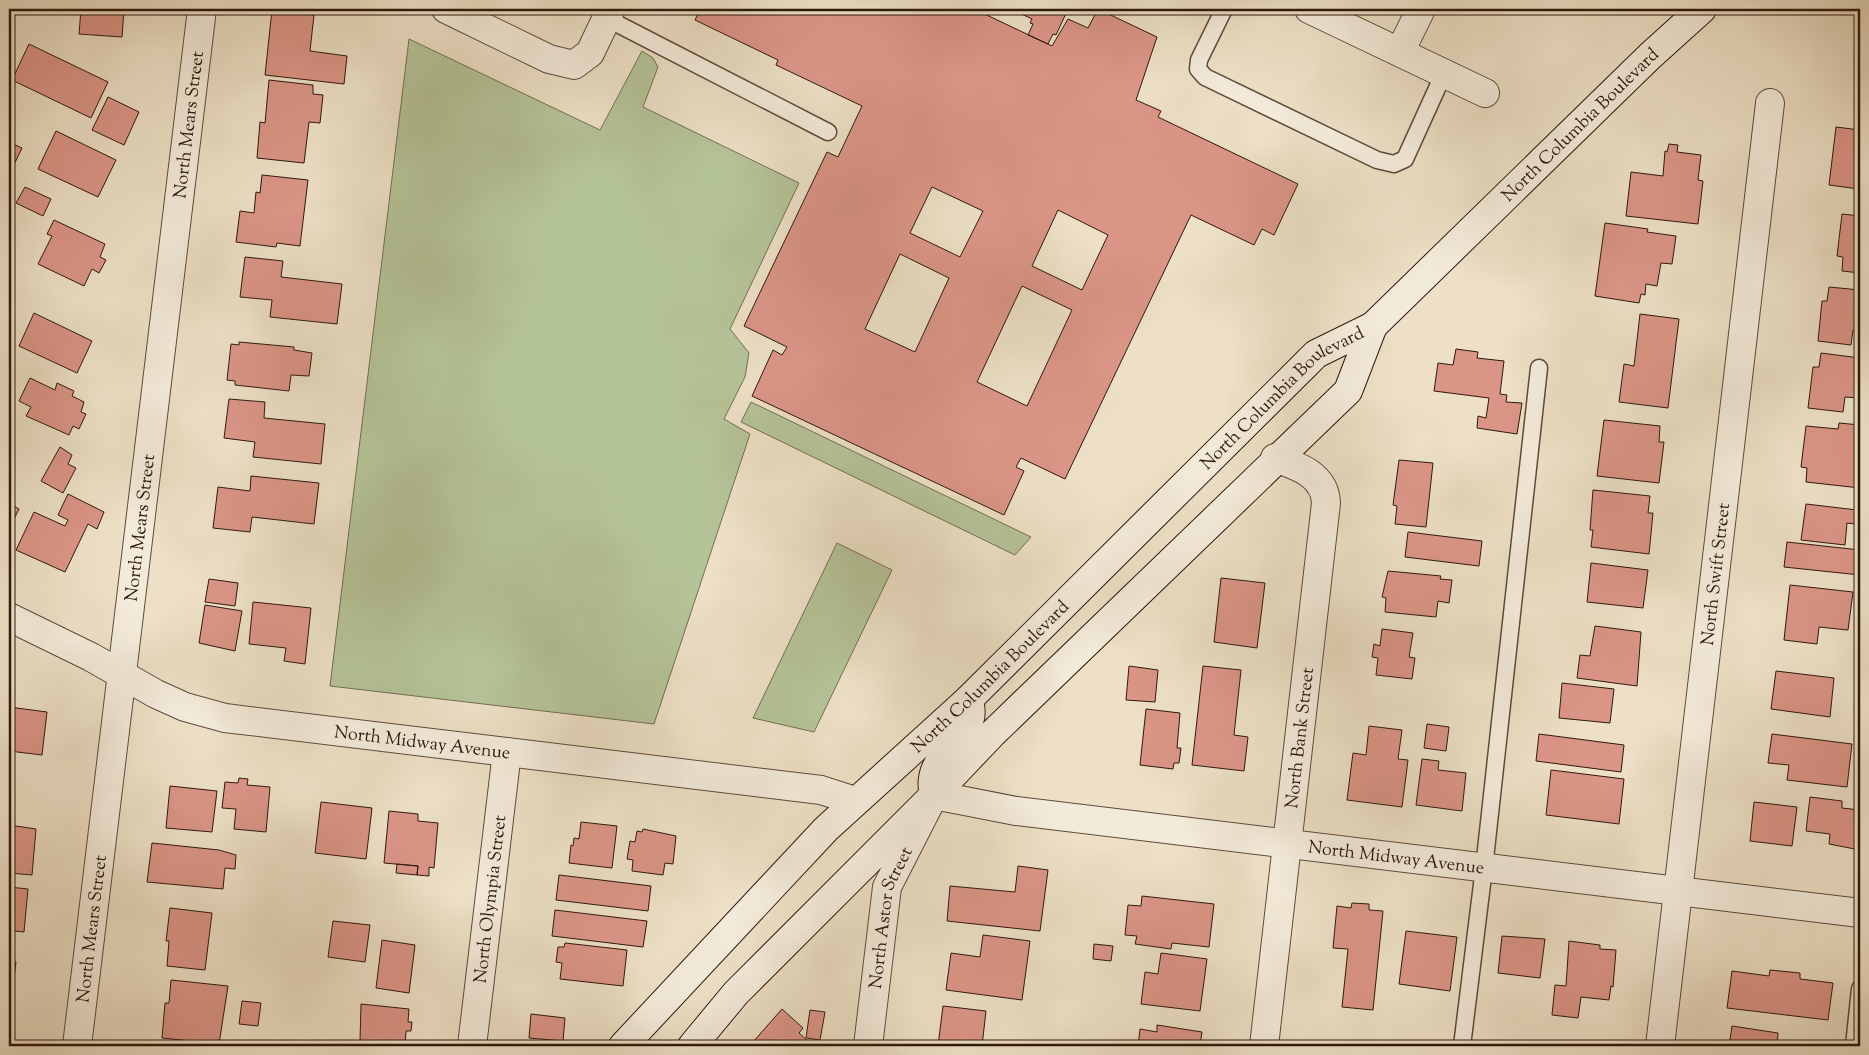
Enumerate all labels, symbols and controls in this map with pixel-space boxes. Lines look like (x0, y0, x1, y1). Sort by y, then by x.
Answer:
street label: North Columbia Boulevard (1497, 43, 1666, 209)
street label: North Mears Street (168, 50, 212, 200)
street label: North Columbia Boulevard (1195, 321, 1369, 477)
street label: North Mears Street (120, 453, 163, 603)
street label: North Swift Street (1696, 502, 1738, 647)
street label: North Columbia Boulevard (906, 595, 1076, 761)
street label: North Bank Street (1280, 666, 1322, 810)
street label: North Midway Avenue (332, 720, 512, 767)
street label: North Olympia Street (469, 814, 514, 985)
street label: North Midway Avenue (1306, 835, 1486, 882)
street label: North Astor Street (864, 843, 920, 990)
street label: North Mears Street (71, 854, 115, 1004)

